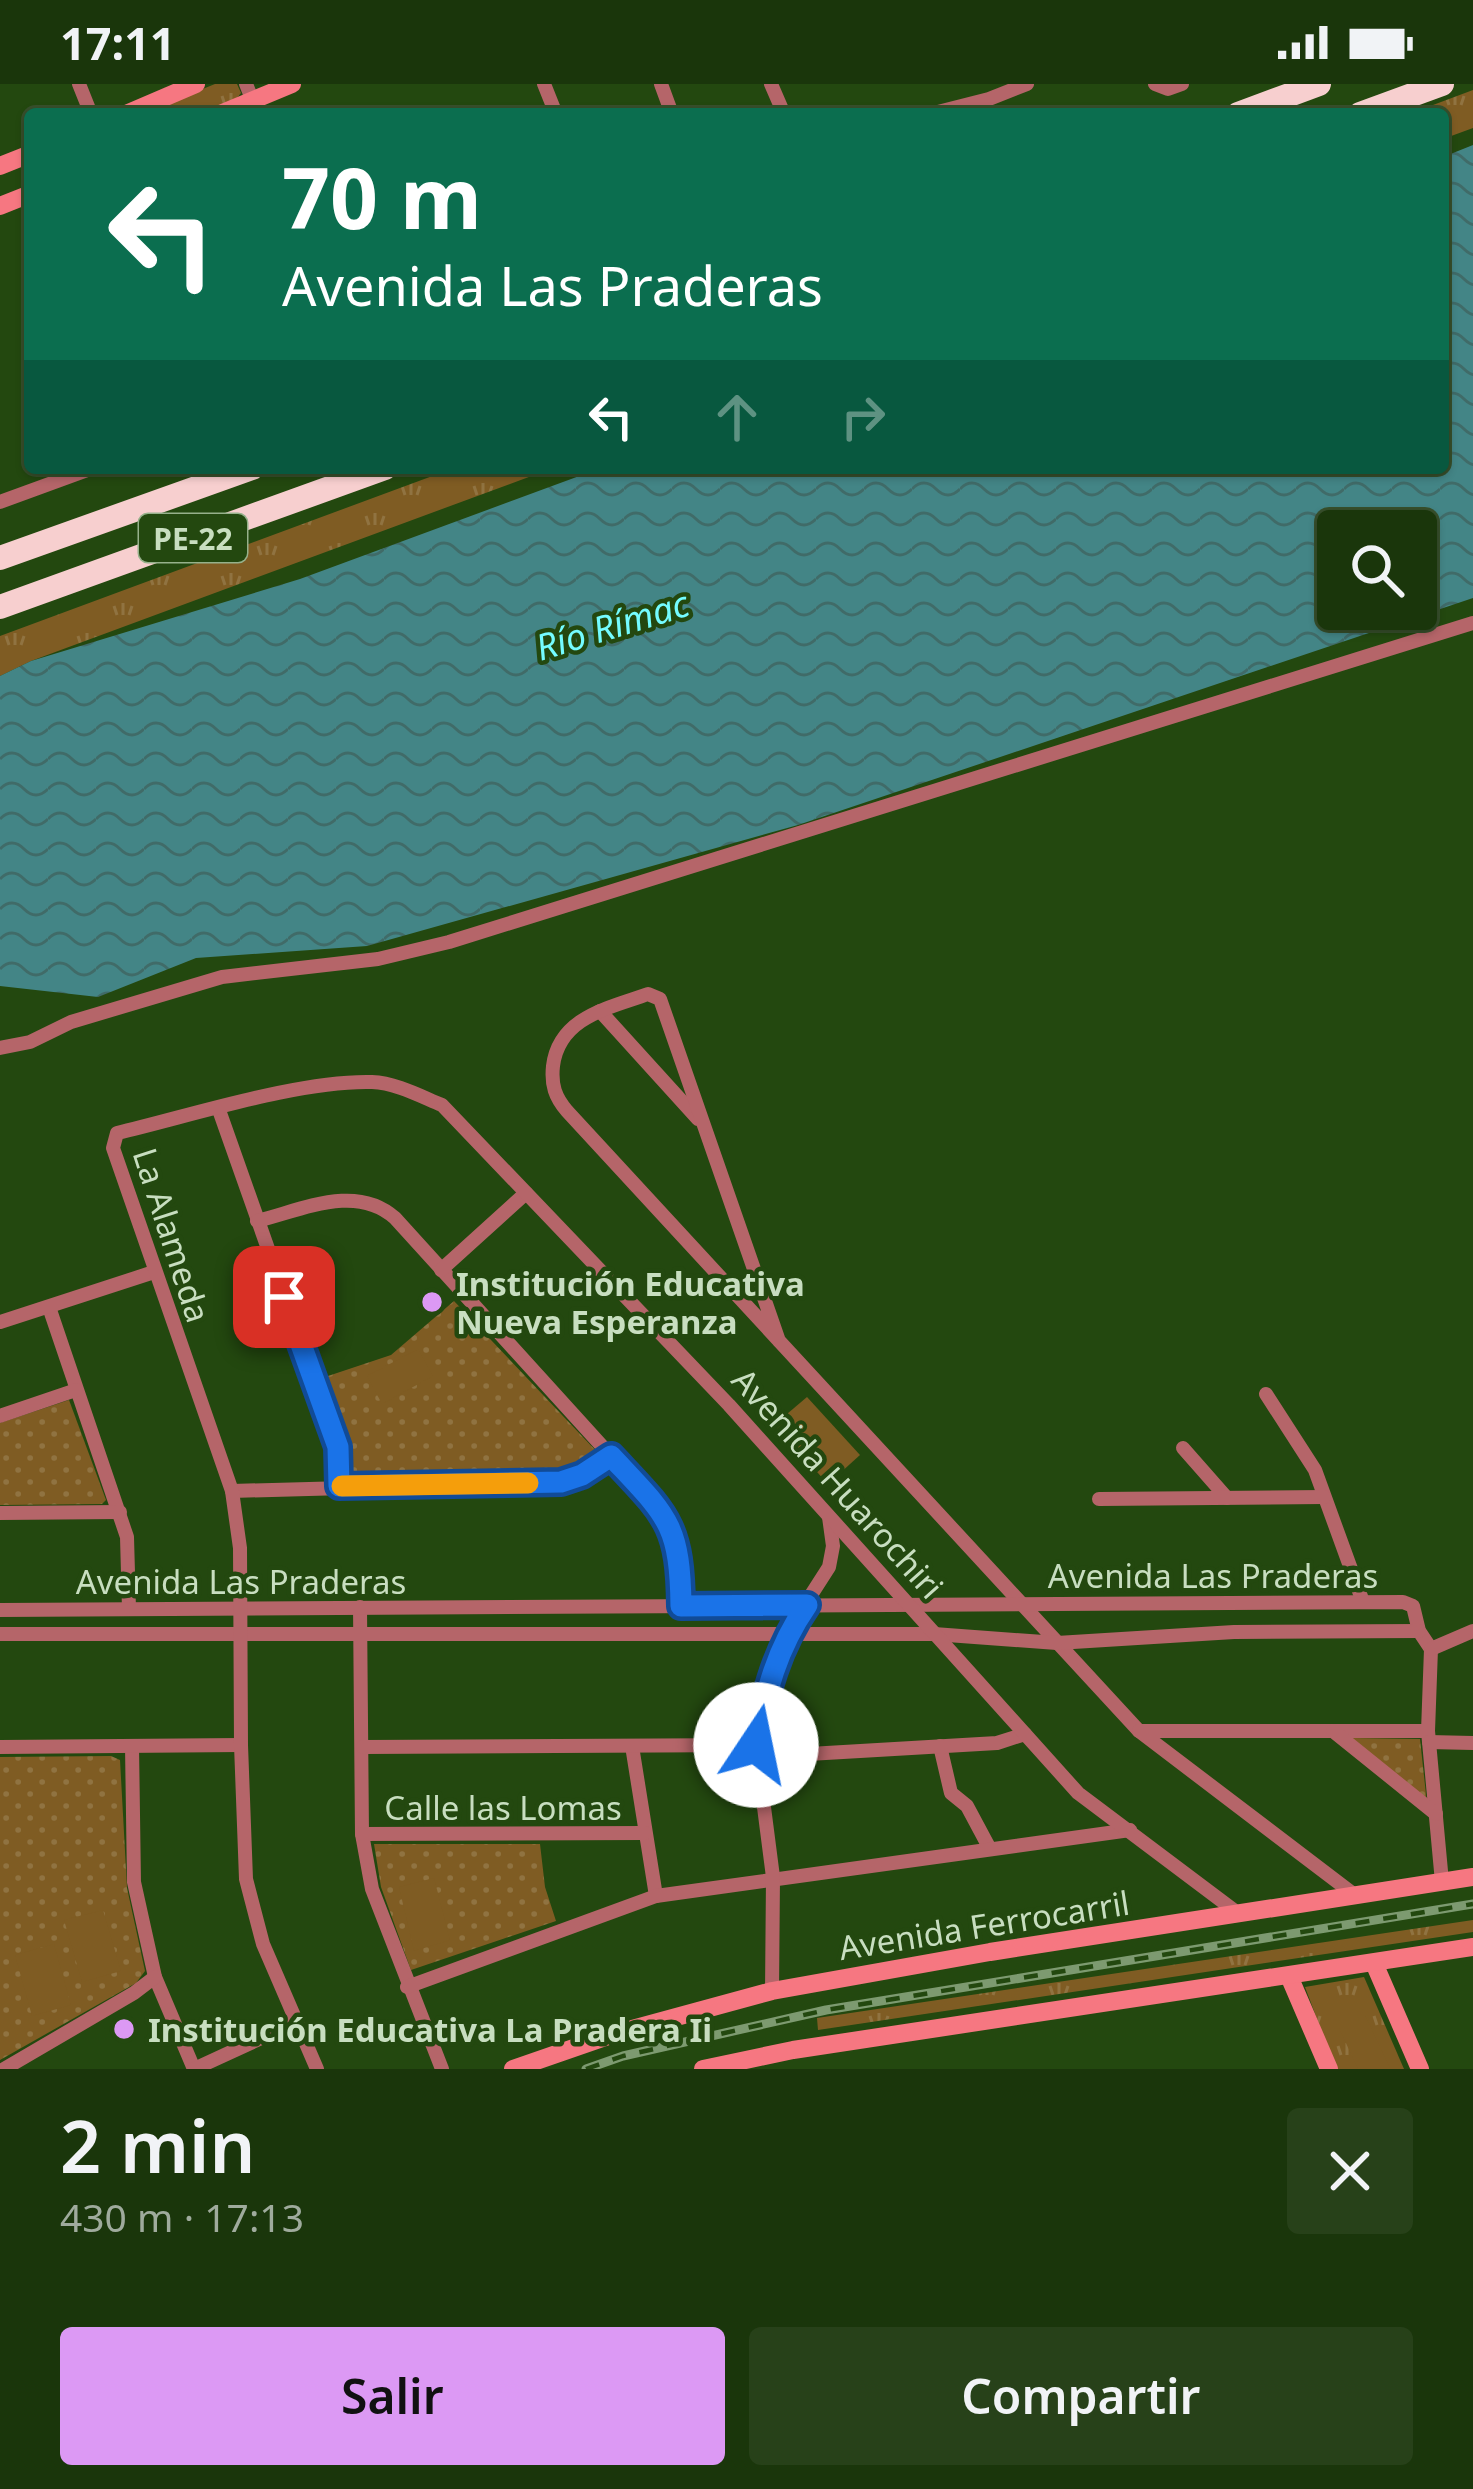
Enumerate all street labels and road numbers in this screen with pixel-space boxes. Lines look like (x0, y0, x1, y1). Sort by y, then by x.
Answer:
road number: PE-22 (139, 514, 247, 562)
street label: La Alameda (123, 1142, 221, 1328)
street label: Avenida Huarochiri (722, 1358, 954, 1608)
street label: Avenida Las Praderas (1048, 1553, 1378, 1598)
street label: Avenida Las Praderas (76, 1559, 406, 1604)
street label: Calle las Lomas (384, 1785, 622, 1830)
street label: Avenida Ferrocarril (835, 1880, 1133, 1970)

